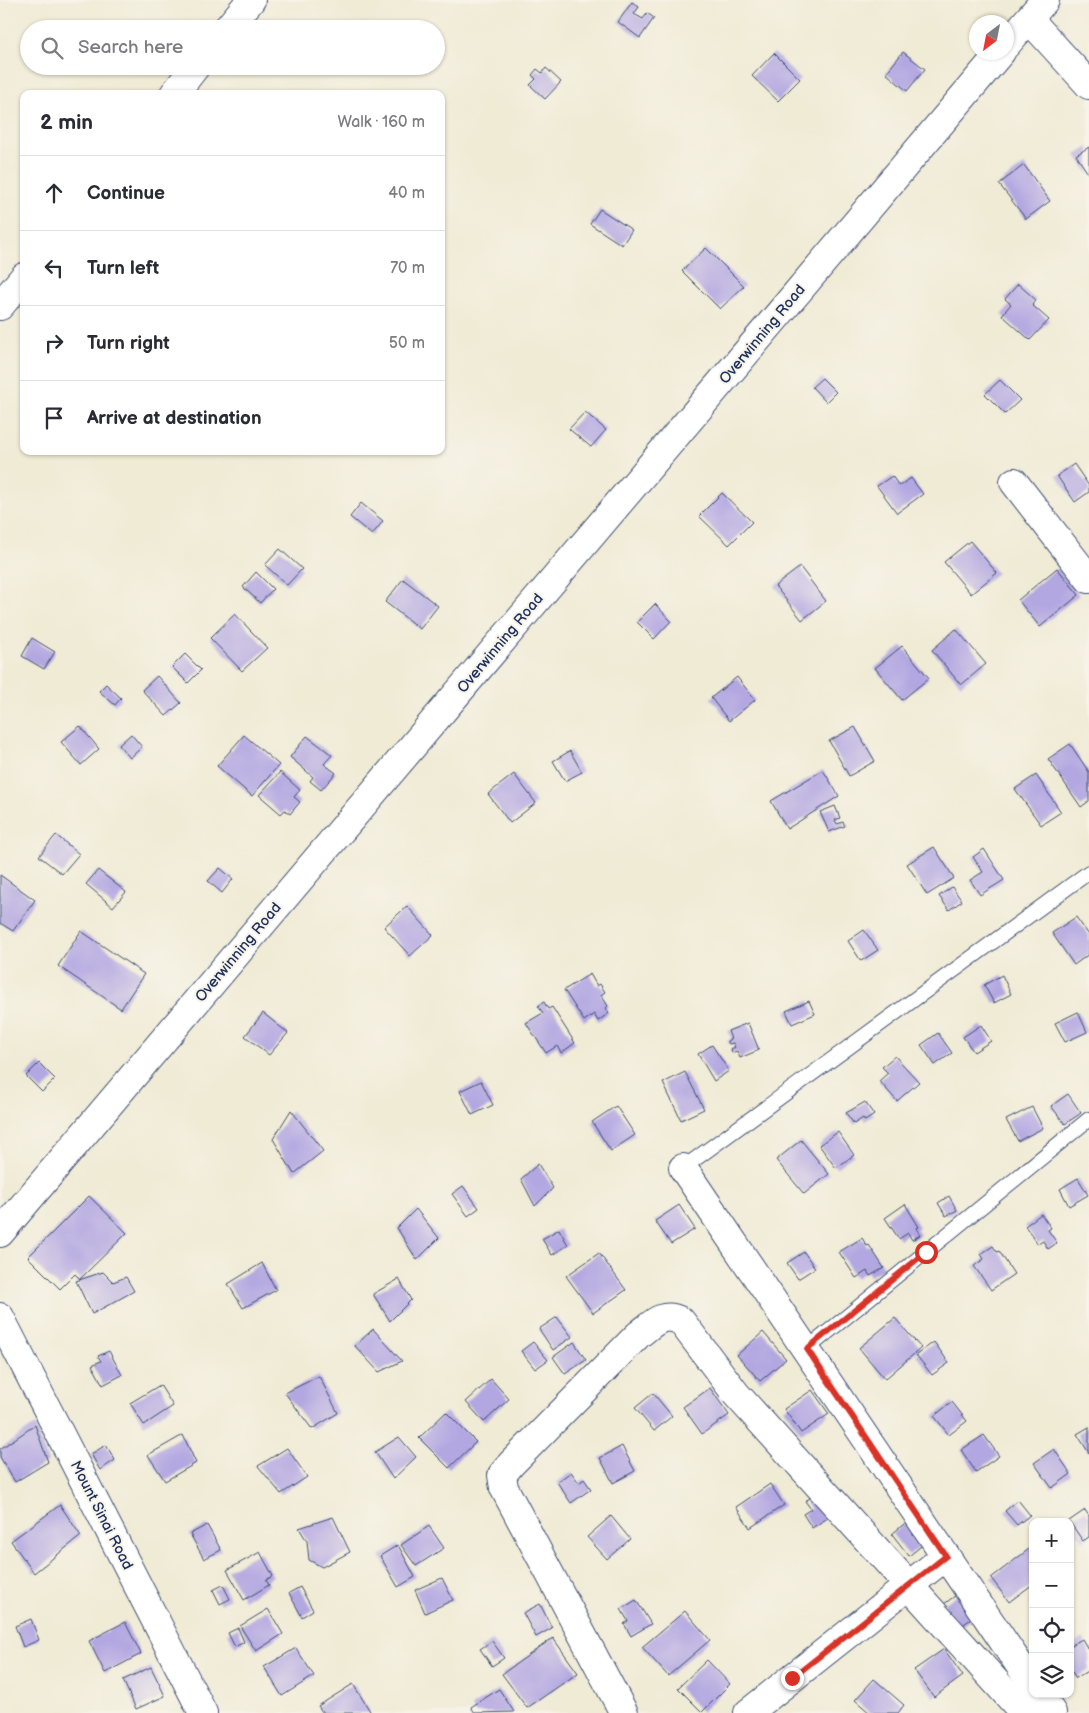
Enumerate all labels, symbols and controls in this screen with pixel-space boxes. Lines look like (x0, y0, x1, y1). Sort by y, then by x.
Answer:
north arrow (969, 15, 1014, 60)
search box (20, 20, 445, 75)
icon: search (38, 34, 66, 62)
text: Search here (78, 36, 183, 59)
text: 2 min (40, 110, 93, 135)
text: Walk · 160 m (337, 113, 425, 132)
icon: ahead (40, 179, 68, 207)
text: Continue (87, 182, 165, 205)
text: 40 m (388, 184, 425, 203)
icon: left (40, 254, 68, 282)
text: Turn left (87, 257, 159, 280)
text: 70 m (390, 259, 425, 278)
street label: Overwinning Road (715, 281, 810, 388)
icon: right (40, 329, 68, 357)
text: Turn right (87, 332, 170, 355)
text: 50 m (389, 334, 425, 353)
icon: arrive (40, 404, 68, 432)
text: Arrive at destination (87, 407, 262, 430)
street label: Overwinning Road (453, 590, 548, 697)
street label: Overwinning Road (191, 899, 286, 1006)
route start (915, 1241, 938, 1264)
street label: Mount Sinai Road (66, 1458, 137, 1573)
map controls (1029, 1518, 1074, 1698)
button: + (1029, 1518, 1074, 1563)
button: − (1029, 1563, 1074, 1608)
button: locate (1029, 1608, 1074, 1653)
button: layers (1029, 1653, 1074, 1698)
route end (781, 1667, 804, 1690)

